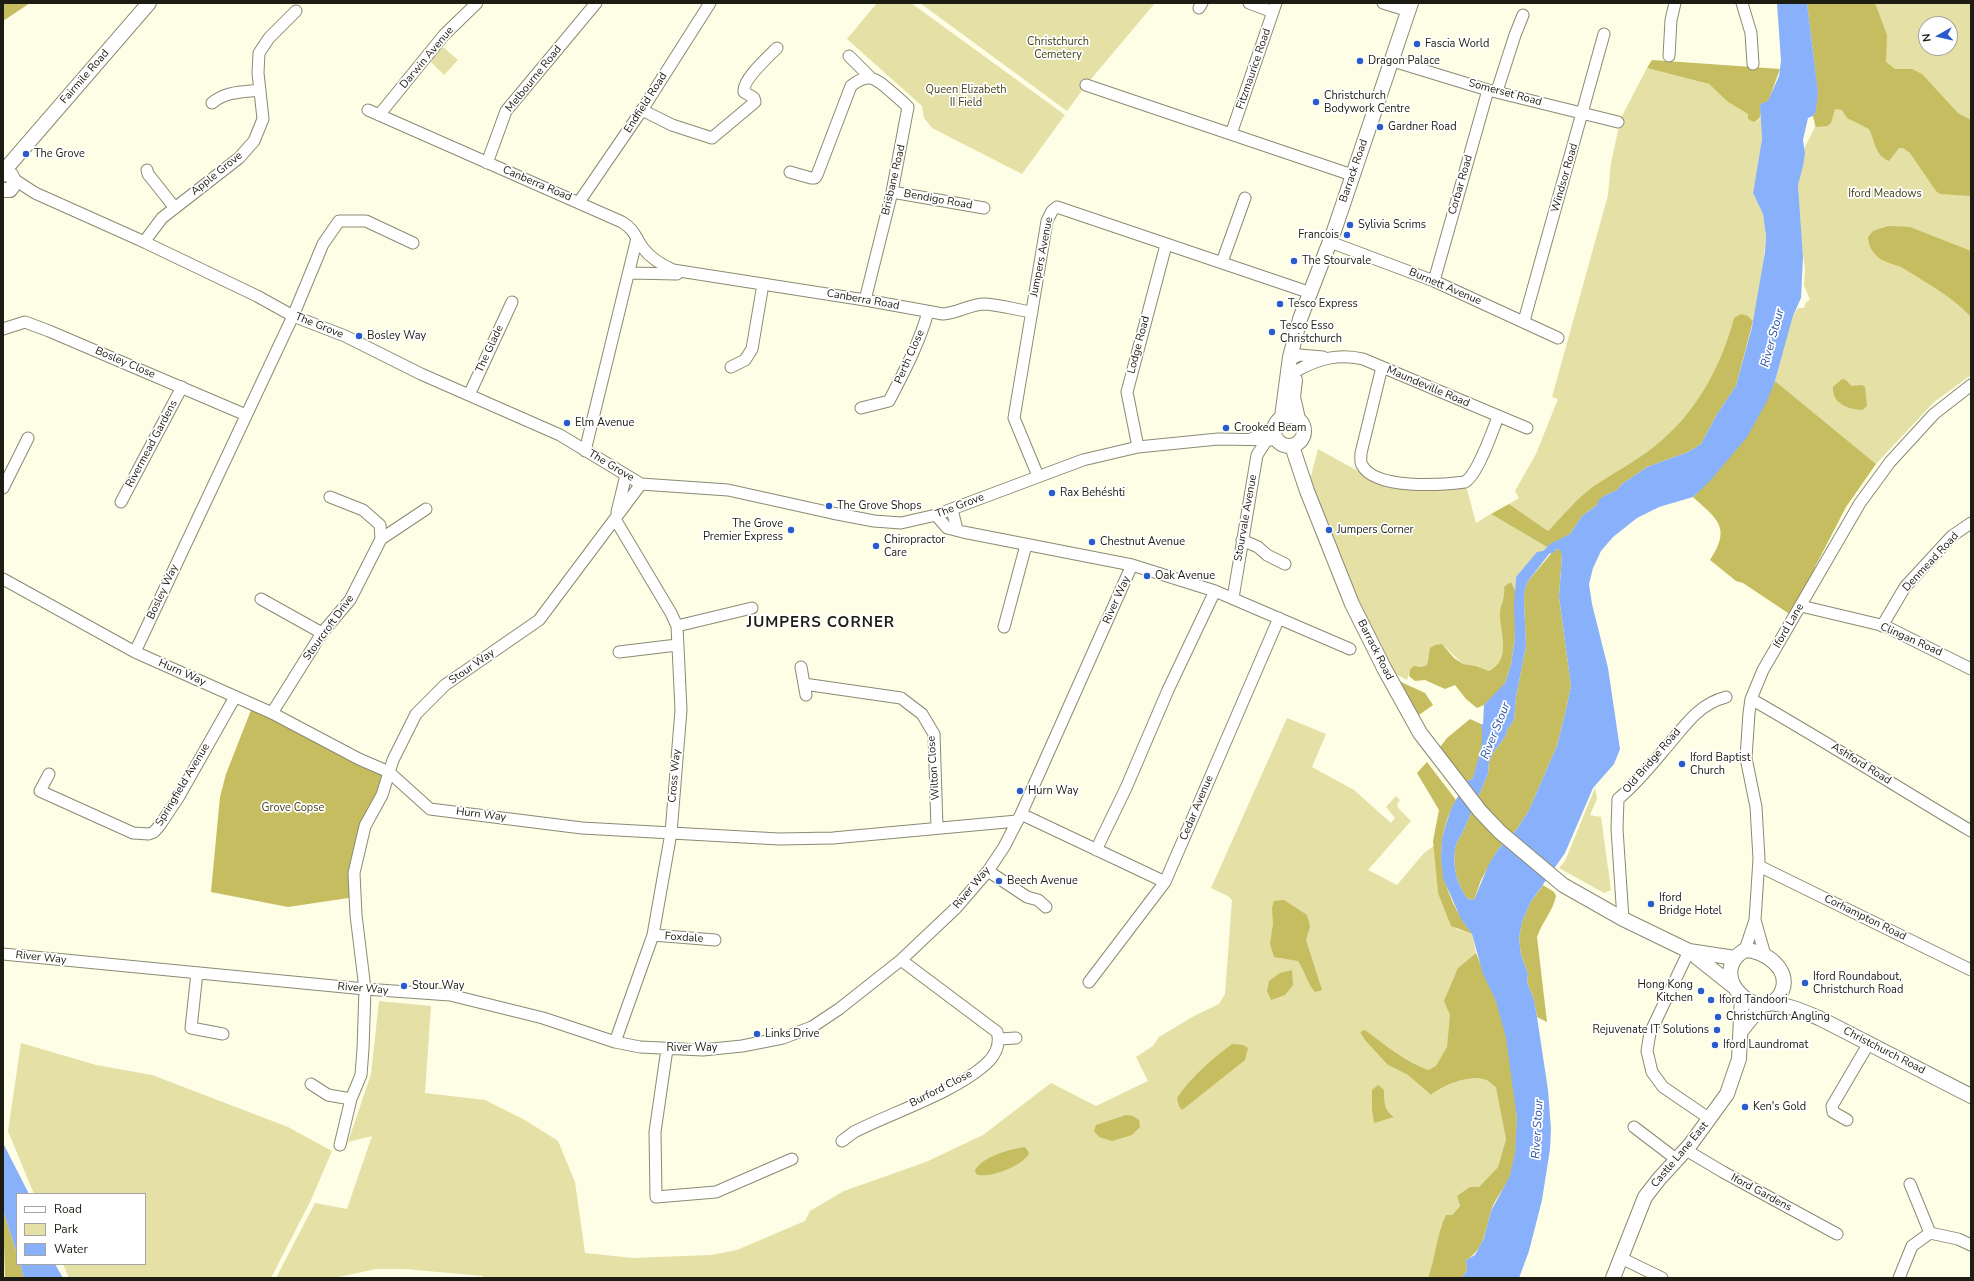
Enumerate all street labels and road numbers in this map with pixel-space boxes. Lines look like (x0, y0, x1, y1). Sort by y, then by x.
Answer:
street label: Darwin Avenue (397, 24, 457, 92)
street label: Fitzmaurice Road (1234, 27, 1274, 111)
street label: Melbourne Road (503, 43, 565, 115)
street label: Fairmile Road (58, 47, 112, 107)
street label: Endfield Road (622, 70, 670, 136)
street label: Somerset Road (1467, 77, 1543, 109)
street label: Barrack Road (1337, 138, 1371, 204)
street label: Windsor Road (1549, 142, 1581, 214)
street label: Brisbane Road (879, 143, 909, 217)
street label: Apple Grove (189, 149, 245, 199)
street label: Corbar Road (1446, 154, 1476, 216)
street label: Canberra Road (501, 164, 573, 204)
street label: Bendigo Road (903, 187, 973, 213)
street label: Jumpers Avenue (1028, 216, 1056, 298)
street label: Burnett Avenue (1407, 266, 1483, 308)
street label: Canberra Road (826, 287, 900, 313)
street label: The Grove (293, 310, 345, 342)
street label: Lodge Road (1125, 315, 1153, 375)
street label: The Glade (473, 323, 507, 375)
street label: Perth Close (892, 328, 928, 386)
street label: Bosley Close (93, 344, 157, 382)
street label: Maundeville Road (1385, 364, 1471, 410)
street label: Rivermead Gardens (123, 398, 181, 490)
street label: The Grove (586, 447, 636, 485)
street label: Stourvale Avenue (1232, 474, 1260, 562)
street label: The Grove (934, 491, 986, 521)
street label: Denmead Road (1900, 530, 1962, 594)
street label: Bosley Way (145, 562, 181, 622)
street label: River Way (1101, 574, 1133, 626)
street label: Stourcroft Drive (301, 593, 357, 663)
street label: Iford Lane (1771, 601, 1807, 651)
street label: Barrack Road (1354, 618, 1396, 682)
street label: Clingan Road (1878, 620, 1944, 660)
street label: Stour Way (447, 647, 497, 687)
street label: Hurn Way (156, 657, 208, 689)
street label: Old Bridge Road (1620, 726, 1684, 796)
street label: Wilton Close (925, 735, 943, 801)
street label: Ashford Road (1829, 740, 1893, 788)
street label: Springfield Avenue (153, 741, 213, 829)
street label: Cross Way (666, 749, 684, 803)
street label: Cedar Avenue (1177, 774, 1217, 842)
street label: Hurn Way (455, 805, 507, 825)
street label: River Way (951, 864, 993, 912)
street label: Corhampton Road (1822, 892, 1908, 944)
street label: Foxdale (664, 930, 704, 946)
street label: River Way (15, 949, 67, 967)
street label: River Way (337, 980, 389, 998)
street label: Christchurch Road (1841, 1025, 1927, 1077)
street label: River Way (666, 1041, 718, 1055)
street label: Burford Close (908, 1068, 974, 1110)
street label: Castle Lane East (1649, 1119, 1711, 1191)
street label: Iford Gardens (1728, 1171, 1794, 1215)

